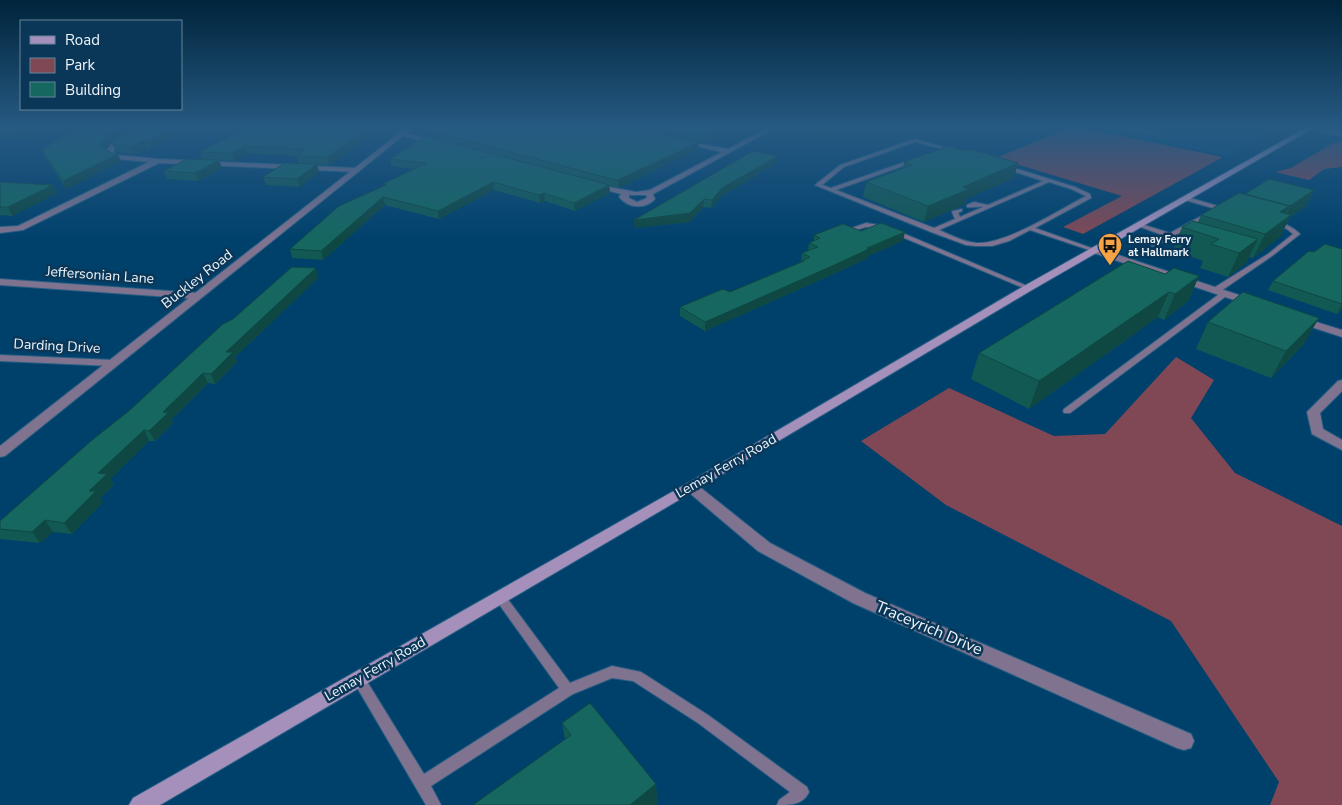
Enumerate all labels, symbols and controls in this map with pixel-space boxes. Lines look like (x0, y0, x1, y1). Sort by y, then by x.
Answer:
legend (20, 20, 182, 110)
text: Road (65, 30, 100, 50)
text: Park (65, 55, 95, 75)
text: Building (65, 80, 121, 100)
bus stop icon: Lemay Ferry at Hallmark (1097, 232, 1123, 266)
place label: Lemay Ferry at Hallmark (1128, 232, 1191, 260)
street label: Buckley Road (157, 245, 237, 313)
street label: Jeffersonian Lane (44, 262, 155, 288)
street label: Darding Drive (13, 334, 101, 358)
street label: Lemay Ferry Road (672, 429, 780, 503)
street label: Traceyrich Drive (872, 596, 986, 660)
street label: Lemay Ferry Road (321, 632, 429, 706)

